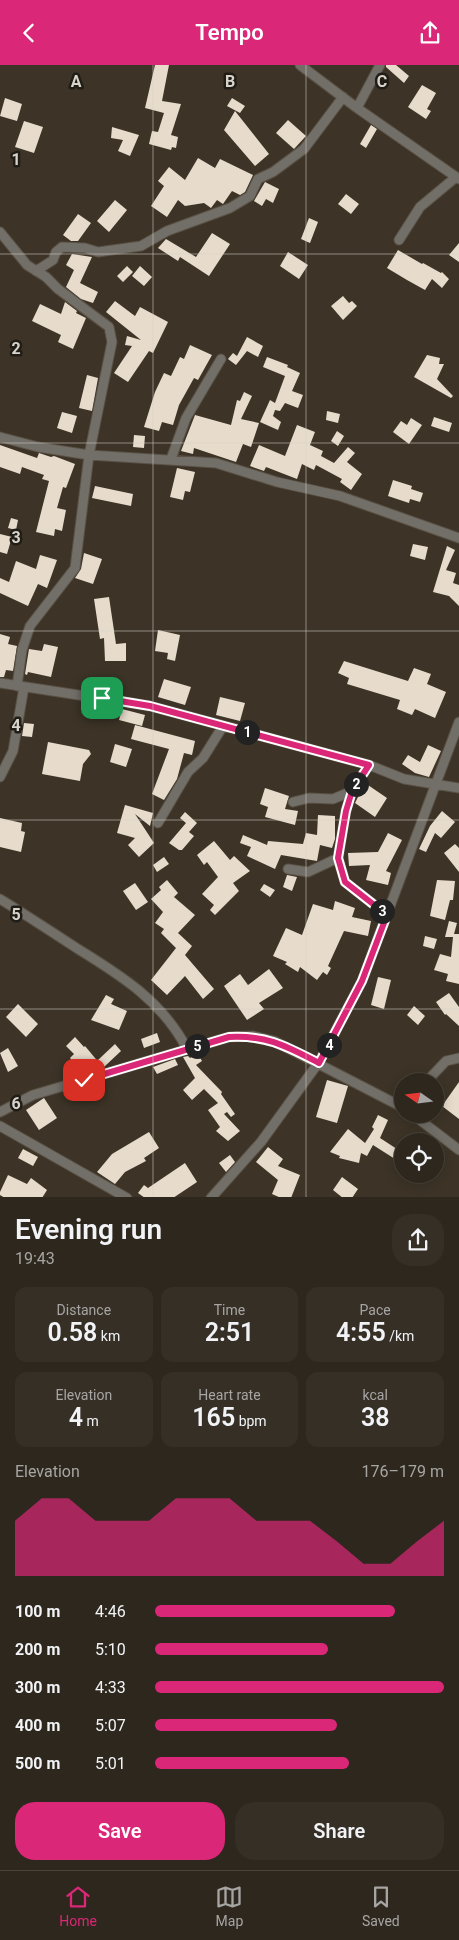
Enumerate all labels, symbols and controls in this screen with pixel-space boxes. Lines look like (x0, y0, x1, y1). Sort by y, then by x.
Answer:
icon: back (15, 19, 43, 47)
icon: share (416, 19, 444, 47)
text: Tempo (195, 20, 264, 45)
text: A (71, 72, 82, 91)
text: B (225, 72, 235, 91)
text: C (377, 72, 387, 91)
text: 1 (11, 150, 21, 169)
text: 2 (11, 339, 21, 358)
text: 3 (11, 528, 21, 547)
pin (81, 677, 123, 719)
icon: arrive (88, 684, 116, 712)
text: 4 (11, 716, 21, 735)
pin: 1 (234, 719, 260, 745)
text: 1 (243, 724, 252, 740)
pin: 2 (344, 771, 368, 797)
text: 2 (352, 776, 361, 792)
pin: 3 (370, 899, 394, 923)
text: 3 (378, 903, 387, 919)
text: 5 (11, 905, 21, 924)
pin: 5 (184, 1033, 210, 1059)
pin: 4 (316, 1033, 342, 1057)
text: 4 (325, 1037, 334, 1053)
text: 5 (193, 1038, 202, 1054)
pin (63, 1059, 105, 1101)
icon: check (70, 1066, 98, 1094)
north arrow (394, 1073, 444, 1123)
map controls (394, 1073, 444, 1183)
text: 6 (11, 1094, 21, 1113)
button: locate (394, 1133, 444, 1183)
text: Evening run (15, 1213, 162, 1246)
button: share (392, 1214, 444, 1266)
text: 19:43 (15, 1249, 55, 1268)
text: Distance (57, 1302, 111, 1318)
text: Time (214, 1302, 245, 1318)
text: Pace (360, 1302, 391, 1318)
text: 0.58 (47, 1318, 97, 1347)
text: 2:51 (205, 1318, 254, 1347)
text: 4:55 (336, 1318, 386, 1347)
text: km (97, 1328, 120, 1344)
text: /km (386, 1328, 414, 1344)
text: Elevation (55, 1387, 112, 1403)
text: Heart rate (198, 1387, 261, 1403)
text: kcal (363, 1387, 388, 1403)
text: 4 (69, 1403, 83, 1432)
text: 165 (192, 1403, 235, 1432)
text: 38 (361, 1403, 389, 1432)
text: m (83, 1413, 99, 1429)
text: bpm (235, 1413, 267, 1429)
text: Elevation (15, 1462, 80, 1481)
text: 176–179 m (362, 1462, 444, 1481)
text: 100 m (15, 1602, 60, 1621)
text: 4:46 (95, 1602, 126, 1621)
text: 200 m (15, 1640, 60, 1659)
text: 5:10 (95, 1640, 126, 1659)
text: 300 m (15, 1678, 60, 1697)
text: 4:33 (95, 1678, 126, 1697)
text: 400 m (15, 1716, 60, 1735)
text: 5:07 (95, 1716, 126, 1735)
text: 500 m (15, 1754, 60, 1773)
text: 5:01 (95, 1754, 126, 1773)
button: Save (15, 1802, 225, 1860)
button: Share (235, 1802, 444, 1860)
tab: Home (59, 1883, 97, 1929)
tab: Map (215, 1883, 243, 1929)
tab: Saved (362, 1883, 400, 1929)

